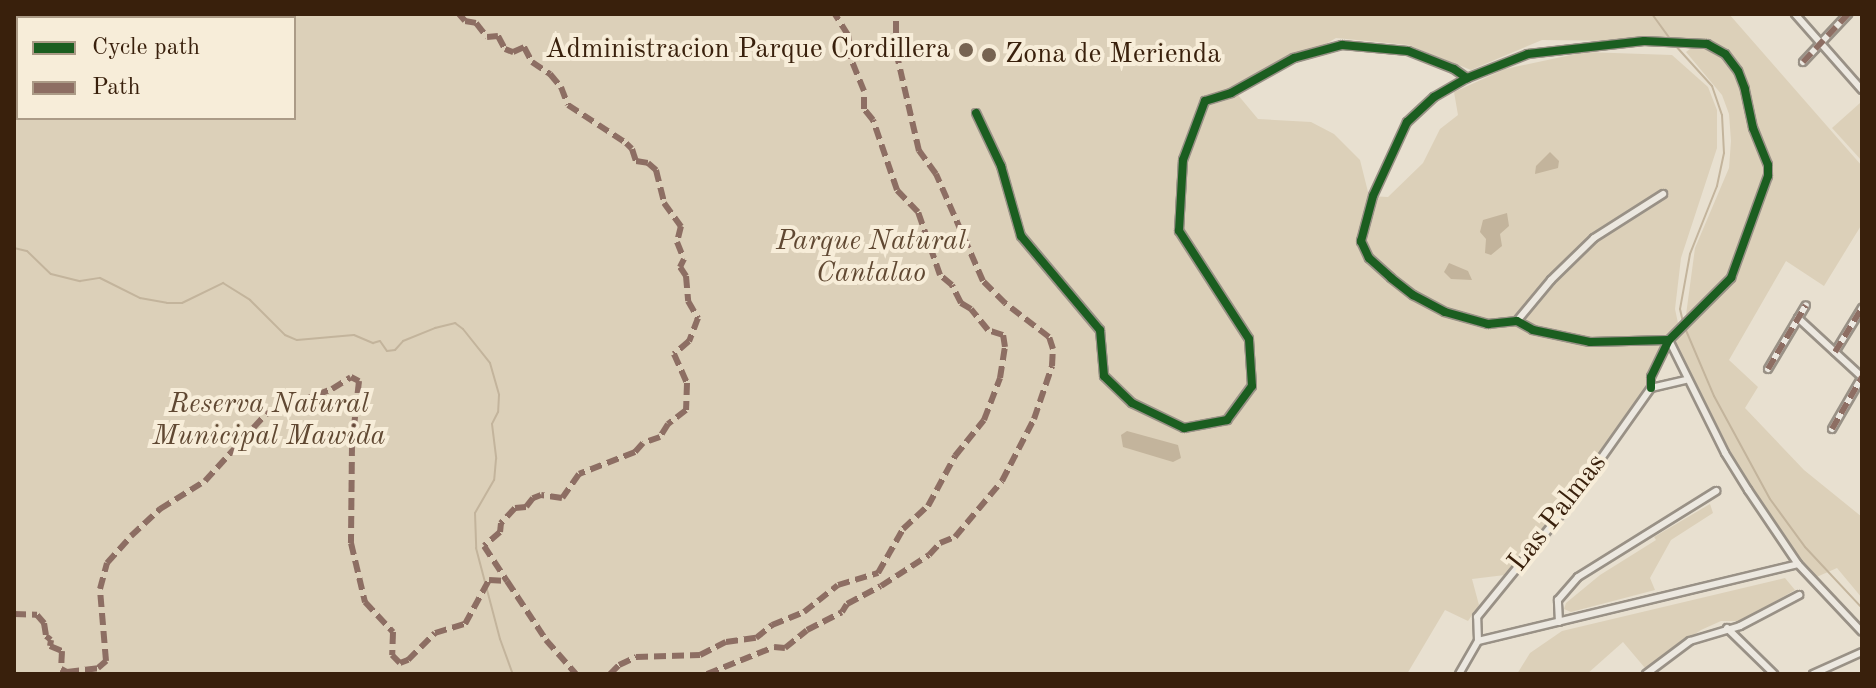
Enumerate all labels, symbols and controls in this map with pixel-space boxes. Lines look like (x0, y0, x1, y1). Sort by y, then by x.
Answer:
legend (16, 16, 296, 120)
place label: Administracion Parque Cordillera (545, 33, 950, 67)
text: Cycle path (92, 36, 200, 60)
place label: Zona de Merienda (1005, 38, 1221, 72)
marker: Administracion Parque Cordillera (957, 41, 975, 59)
marker: Zona de Merienda (980, 46, 998, 64)
text: Path (92, 76, 141, 100)
park label: Parque Natural Cantalao (776, 225, 966, 291)
park label: Reserva Natural Municipal Mawida (152, 388, 386, 454)
street label: Las Palmas (1502, 447, 1614, 579)

